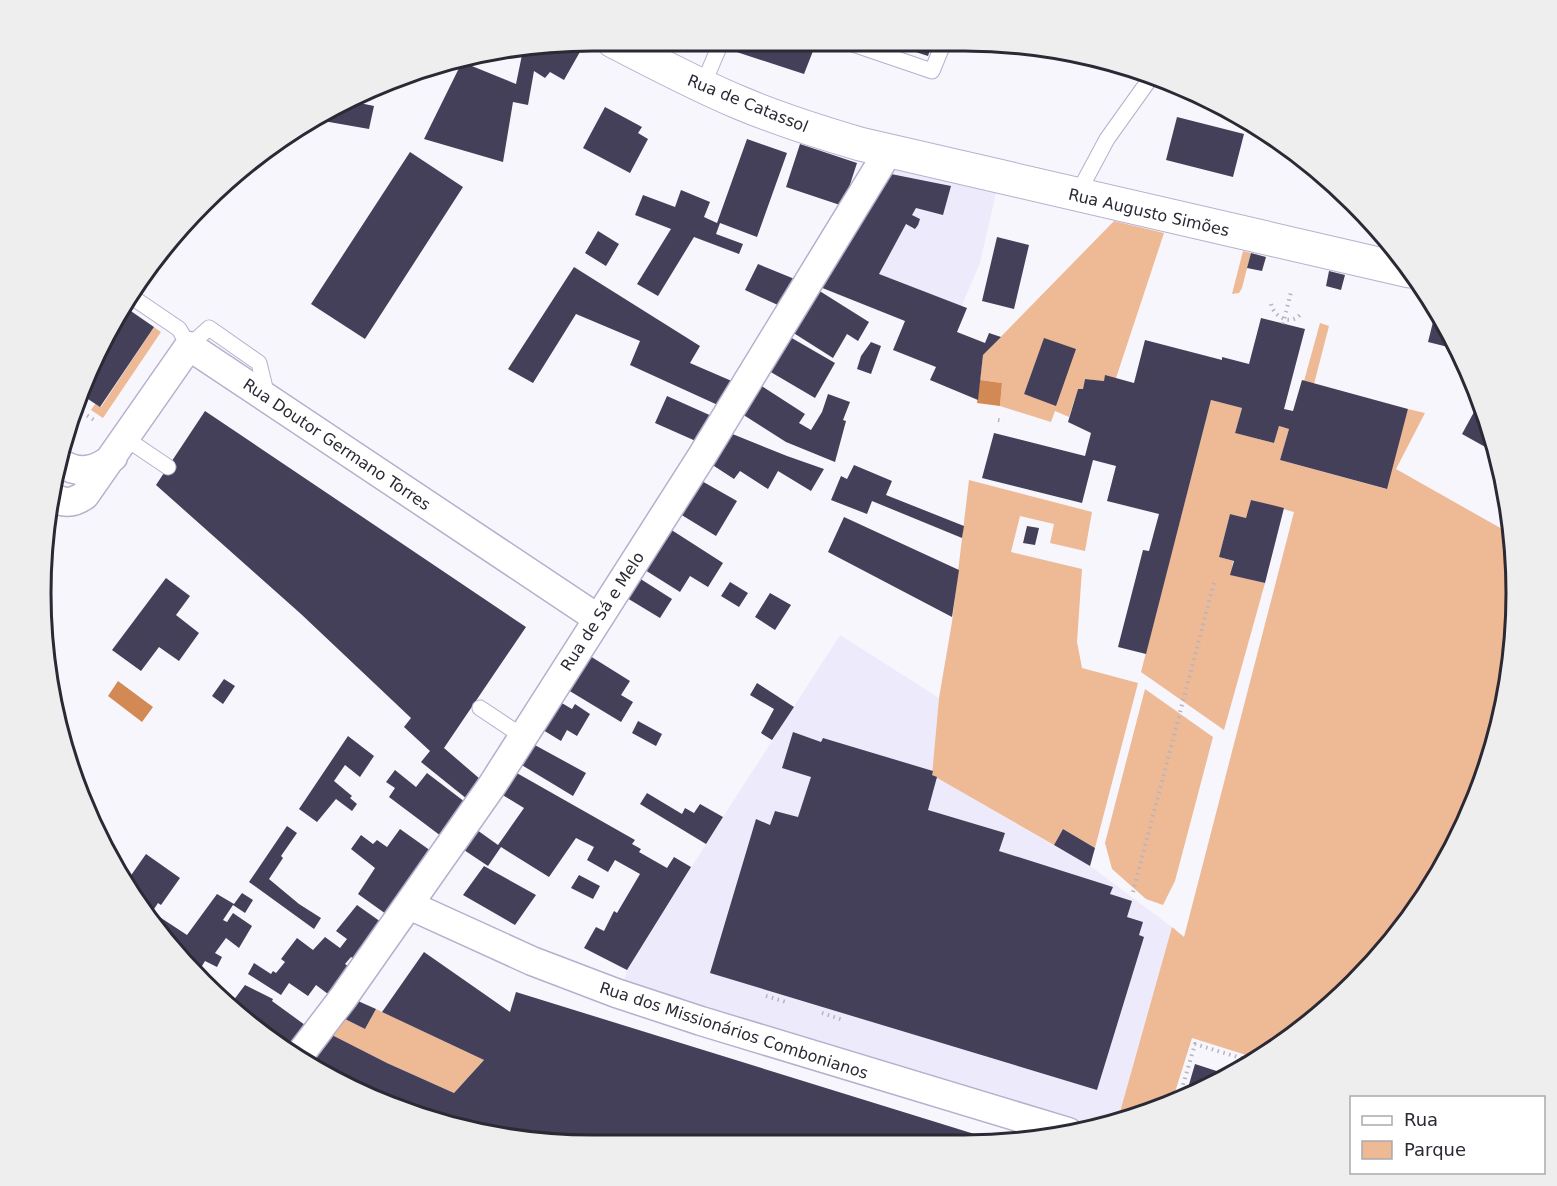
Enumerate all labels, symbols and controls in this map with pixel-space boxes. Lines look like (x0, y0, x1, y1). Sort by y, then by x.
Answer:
street label: Rua de Catassol (685, 71, 811, 136)
street label: Rua Augusto Simões (1067, 185, 1231, 240)
street label: Rua Doutor Germano Torres (239, 374, 434, 514)
street label: Rua de Sá e Melo (557, 548, 648, 674)
street label: Rua dos Missionários Combonianos (597, 978, 871, 1083)
legend (1350, 1096, 1545, 1174)
text: Rua (1404, 1109, 1438, 1130)
text: Parque (1404, 1139, 1466, 1160)

